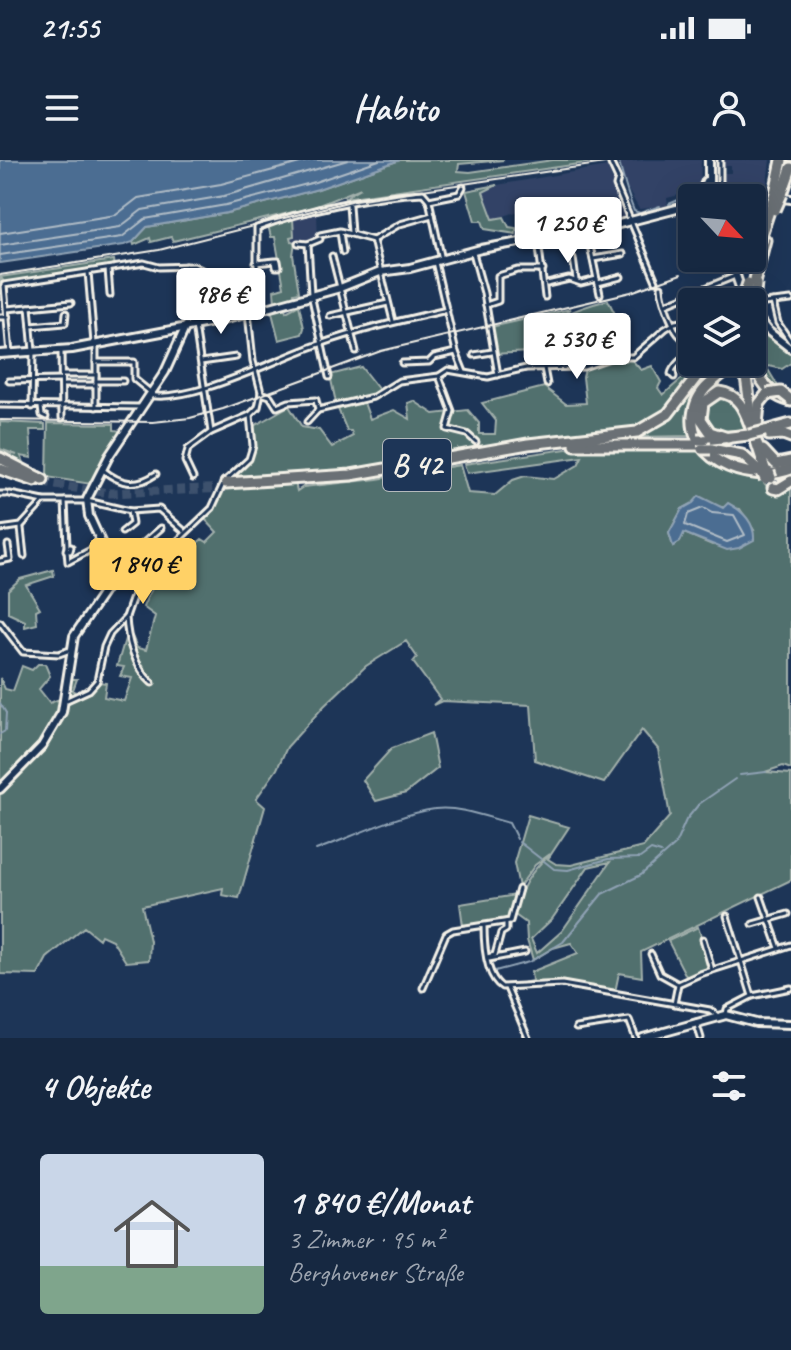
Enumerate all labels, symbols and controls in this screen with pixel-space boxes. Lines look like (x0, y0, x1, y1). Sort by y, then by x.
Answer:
text: 21:55 (40, 9, 99, 47)
text: Habito (353, 85, 438, 131)
icon: menu (40, 86, 84, 130)
icon: person (707, 86, 751, 130)
north arrow (678, 184, 766, 272)
map controls (678, 184, 766, 376)
pin: 1 250 € (494, 197, 642, 265)
text: 1 250 € (533, 206, 603, 239)
pin: 986 € (165, 268, 277, 336)
text: 986 € (194, 277, 248, 310)
button: layers (678, 288, 766, 376)
pin: 2 530 € (503, 313, 651, 381)
text: 2 530 € (542, 322, 612, 355)
road number: B 42 (383, 439, 451, 491)
pin: 1 840 € (69, 538, 217, 606)
text: 1 840 € (107, 547, 179, 580)
icon: filters (707, 1064, 751, 1108)
text: 4 Objekte (40, 1065, 150, 1108)
text: 1 840 €/Monat (288, 1180, 470, 1223)
icon: home (104, 1186, 200, 1282)
text: 3 Zimmer · 95 m² (288, 1223, 443, 1256)
text: Berghovener Straße (288, 1256, 463, 1289)

